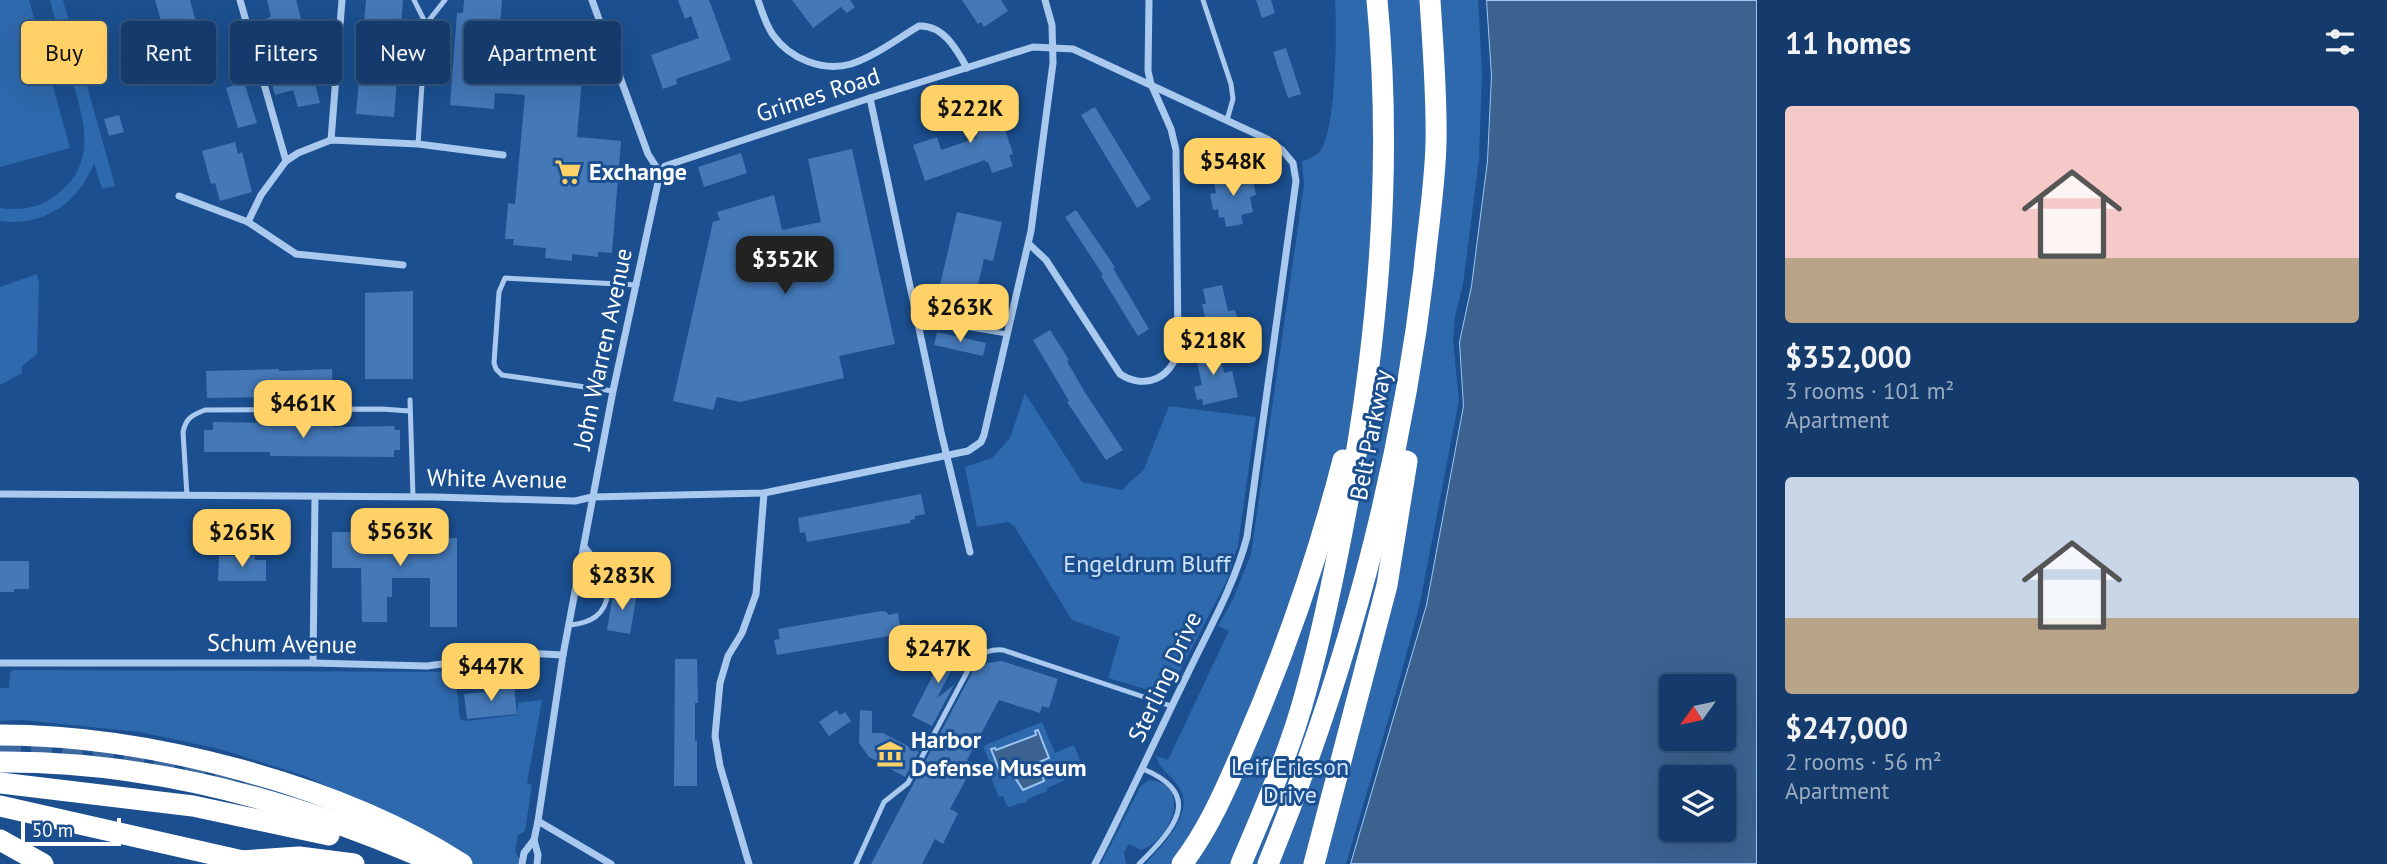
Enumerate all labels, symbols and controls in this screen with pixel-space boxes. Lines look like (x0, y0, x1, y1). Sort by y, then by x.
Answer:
chip: Buy (21, 21, 107, 84)
chip: Rent (121, 21, 216, 84)
chip: Filters (230, 21, 342, 84)
chip: New (356, 21, 450, 84)
chip: Apartment (464, 21, 621, 84)
text: 11 homes (1785, 23, 1911, 62)
icon: filters (2321, 23, 2359, 61)
street label: Grimes Road (752, 60, 884, 129)
pin: $222K (921, 86, 1019, 145)
text: $222K (937, 93, 1003, 122)
pin: $548K (1184, 138, 1282, 198)
text: $548K (1200, 146, 1266, 175)
icon: home (2009, 151, 2135, 277)
place label: Exchange (589, 156, 687, 187)
supermarket icon: Exchange (553, 157, 583, 187)
pin: $352K (736, 236, 834, 296)
text: $352K (752, 244, 818, 273)
street label: John Warren Avenue (566, 245, 639, 453)
pin: $263K (911, 284, 1009, 344)
text: $263K (927, 292, 993, 321)
pin: $218K (1164, 318, 1262, 377)
text: $218K (1180, 325, 1246, 354)
text: $352,000 (1785, 337, 1912, 376)
street label: Belt Parkway (1343, 367, 1398, 503)
text: 3 rooms · 101 m² (1785, 376, 1954, 405)
pin: $461K (254, 380, 352, 440)
text: $461K (270, 388, 336, 417)
text: Apartment (1785, 405, 1889, 434)
street label: White Avenue (427, 462, 567, 495)
pin: $563K (351, 508, 449, 568)
pin: $265K (193, 510, 291, 569)
text: $563K (367, 516, 433, 545)
text: $265K (209, 517, 275, 546)
icon: home (2009, 522, 2135, 648)
park label: Engeldrum Bluff (1063, 548, 1232, 579)
pin: $283K (573, 552, 671, 612)
text: $283K (589, 560, 655, 589)
street label: Sterling Drive (1121, 607, 1208, 747)
pin: $247K (889, 626, 987, 685)
street label: Schum Avenue (207, 627, 357, 660)
text: $247K (905, 633, 971, 662)
pin: $447K (442, 644, 540, 703)
text: $447K (458, 651, 524, 680)
north arrow (1659, 674, 1736, 751)
map controls (1659, 674, 1736, 842)
text: $247,000 (1785, 708, 1908, 747)
place label: Harbor Defense Museum (911, 724, 1087, 783)
museum icon: Harbor Defense Museum (875, 739, 905, 769)
text: 2 rooms · 56 m² (1785, 747, 1942, 776)
park label: Leif Ericson Drive (1231, 751, 1349, 810)
button: layers (1659, 765, 1736, 842)
text: Apartment (1785, 776, 1889, 805)
scale bar (21, 815, 121, 847)
text: 50 m (32, 818, 73, 842)

